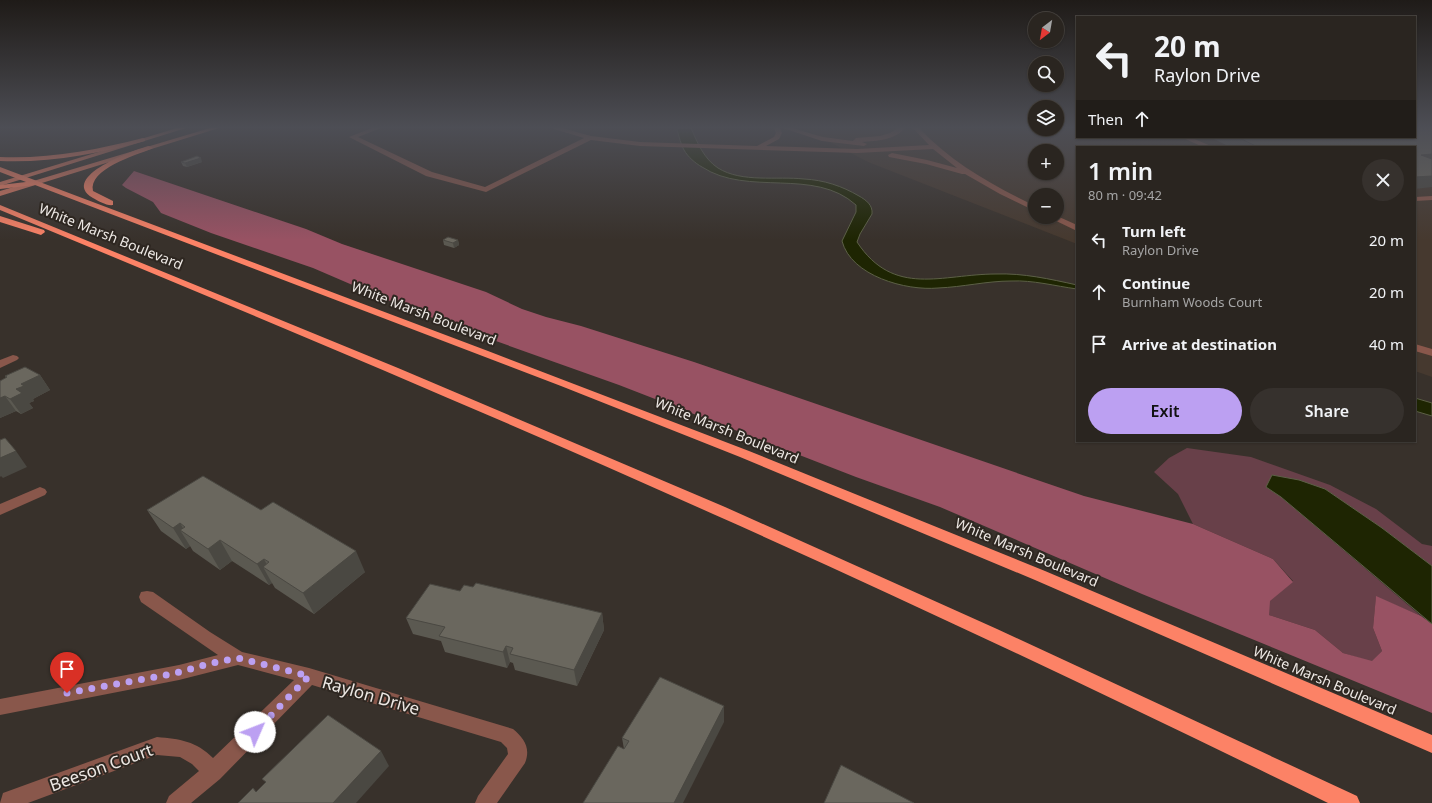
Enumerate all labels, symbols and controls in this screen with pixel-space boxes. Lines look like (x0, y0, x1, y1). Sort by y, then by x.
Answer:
north arrow (1028, 12, 1064, 48)
map controls (1028, 12, 1064, 224)
text: 20 m (1154, 27, 1221, 65)
icon: left (1088, 32, 1140, 84)
button: search (1028, 56, 1064, 92)
text: Raylon Drive (1154, 63, 1260, 87)
button: layers (1028, 100, 1064, 136)
icon: ahead (1131, 108, 1153, 130)
text: Then (1088, 109, 1123, 129)
button: + (1028, 144, 1064, 180)
text: 1 min (1088, 154, 1153, 187)
button: close (1362, 159, 1404, 201)
text: 80 m · 09:42 (1088, 186, 1162, 204)
button: − (1028, 188, 1064, 224)
street label: White Marsh Boulevard (36, 198, 186, 274)
text: Turn left (1122, 221, 1186, 241)
icon: left (1088, 229, 1110, 251)
text: 20 m (1369, 230, 1404, 250)
text: Raylon Drive (1122, 241, 1199, 259)
text: Continue (1122, 273, 1190, 293)
street label: White Marsh Boulevard (349, 277, 499, 349)
icon: ahead (1088, 281, 1110, 303)
text: 20 m (1369, 282, 1404, 302)
text: Burnham Woods Court (1122, 293, 1262, 311)
icon: arrive (1088, 333, 1110, 355)
text: Arrive at destination (1122, 334, 1277, 354)
text: 40 m (1369, 334, 1404, 354)
button: Exit (1088, 388, 1242, 434)
button: Share (1250, 388, 1404, 434)
street label: White Marsh Boulevard (652, 392, 802, 468)
street label: White Marsh Boulevard (953, 513, 1101, 591)
street label: White Marsh Boulevard (1251, 641, 1399, 719)
pin (50, 652, 84, 693)
icon: arrive (56, 658, 78, 680)
street label: Raylon Drive (320, 670, 422, 720)
position arrow (234, 711, 276, 753)
street label: Beeson Court (46, 738, 156, 796)

